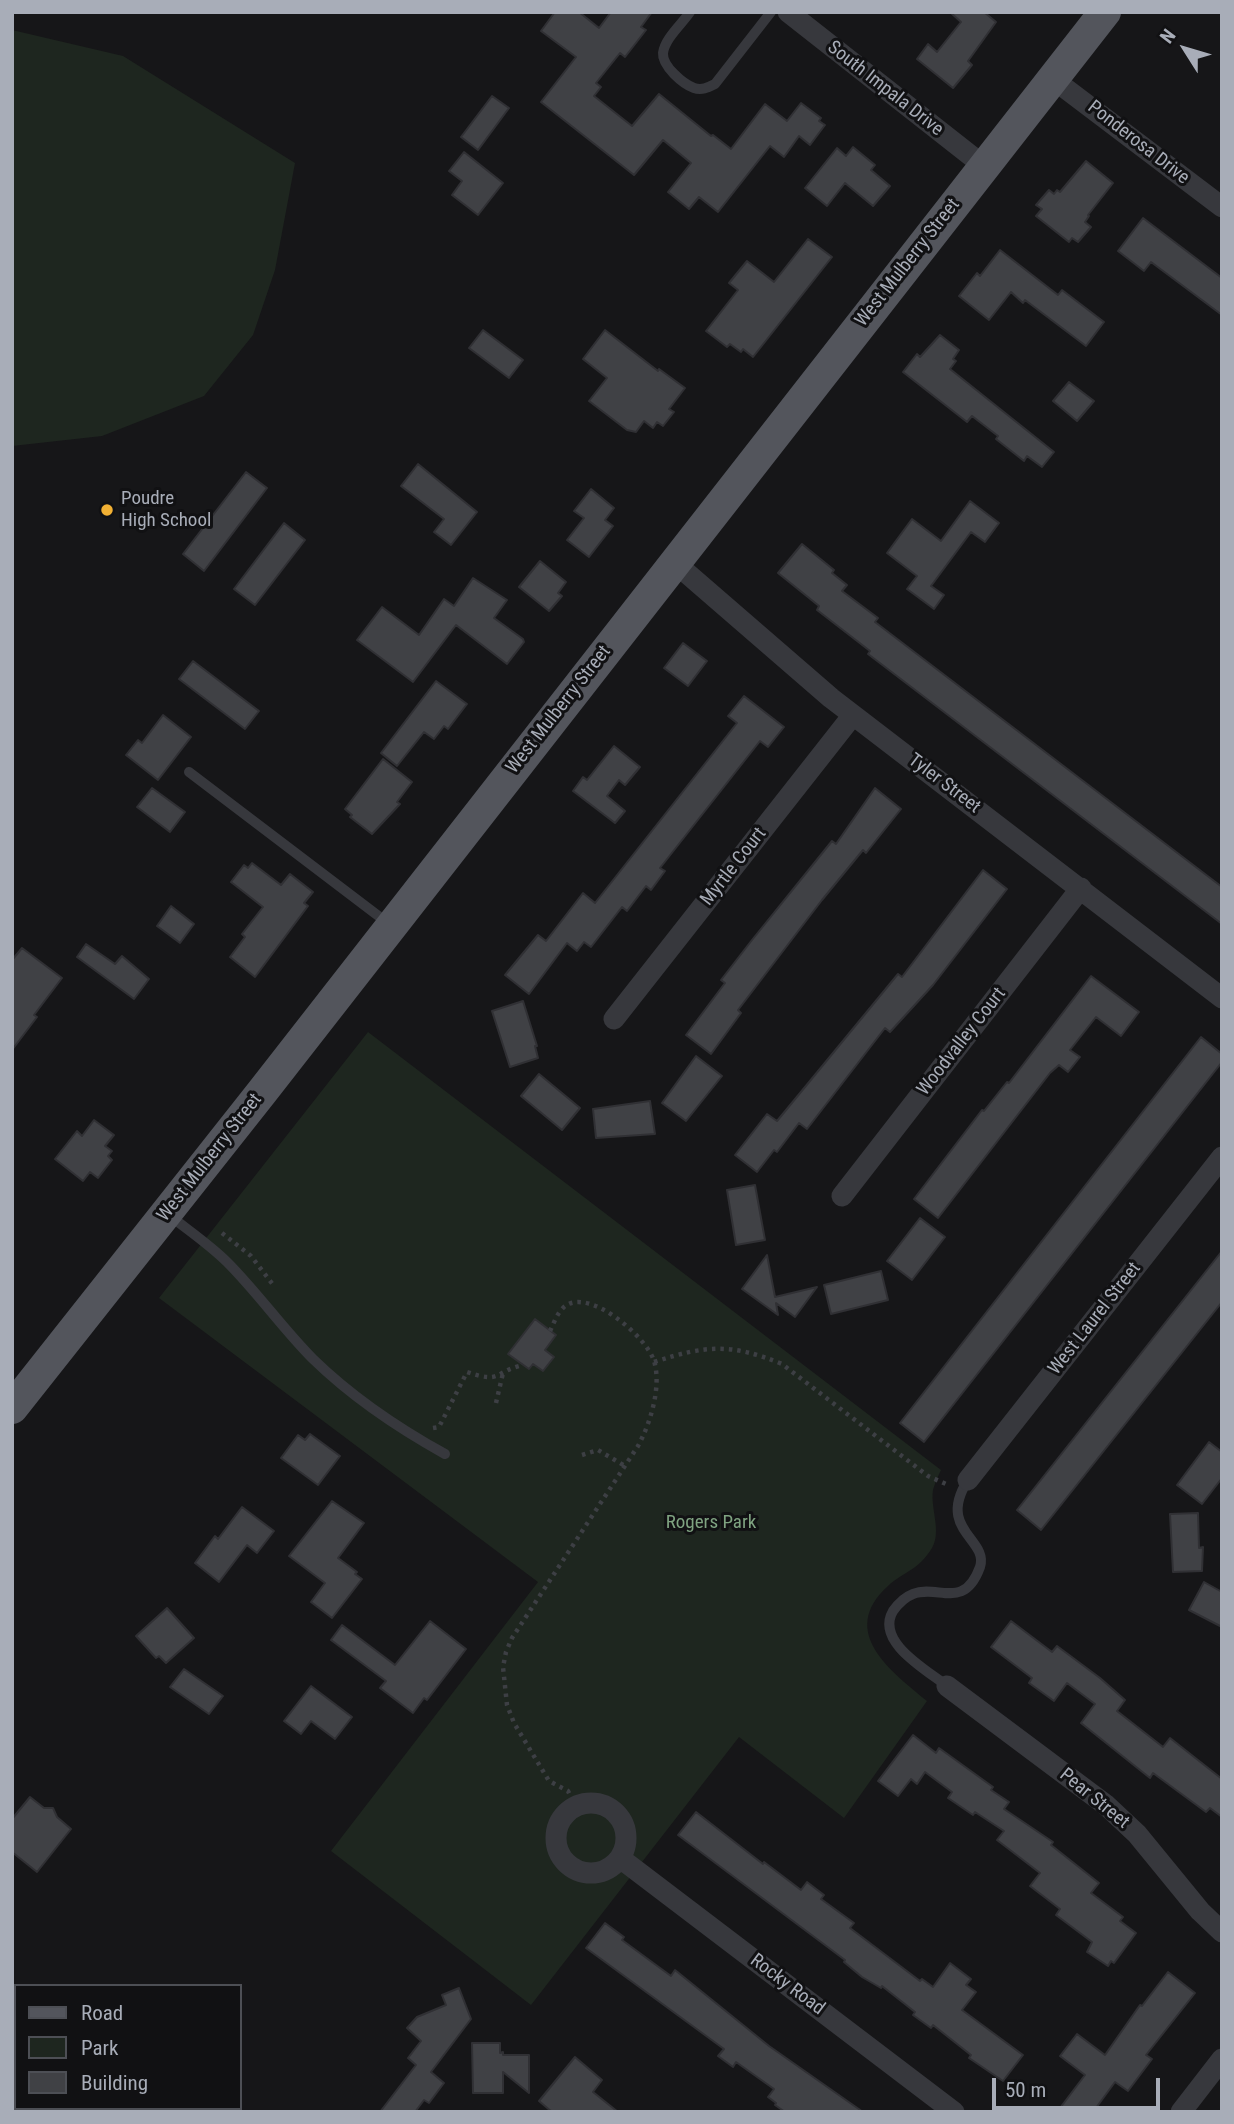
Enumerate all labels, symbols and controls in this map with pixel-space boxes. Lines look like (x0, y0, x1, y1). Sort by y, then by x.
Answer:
north arrow (1150, 14, 1220, 84)
text: N (1155, 24, 1181, 48)
street label: South Impala Drive (822, 37, 948, 141)
street label: Ponderosa Drive (1083, 96, 1193, 190)
street label: West Mulberry Street (851, 194, 965, 332)
place label: Poudre High School (121, 488, 211, 532)
marker: Poudre High School (99, 502, 115, 518)
street label: West Mulberry Street (502, 641, 616, 779)
street label: Tyler Street (903, 749, 985, 819)
street label: Myrtle Court (696, 823, 772, 911)
street label: Woodvalley Court (913, 983, 1011, 1101)
street label: West Mulberry Street (153, 1089, 267, 1227)
street label: West Laurel Street (1044, 1258, 1146, 1380)
park label: Rogers Park (666, 1512, 756, 1534)
street label: Pear Street (1055, 1764, 1133, 1834)
street label: Rocky Road (745, 1950, 829, 2020)
legend (14, 1984, 242, 2110)
text: Road (81, 2001, 123, 2025)
text: Park (81, 2036, 118, 2060)
scale bar (996, 2064, 1164, 2108)
text: Building (81, 2071, 148, 2095)
text: 50 m (1005, 2078, 1046, 2102)

